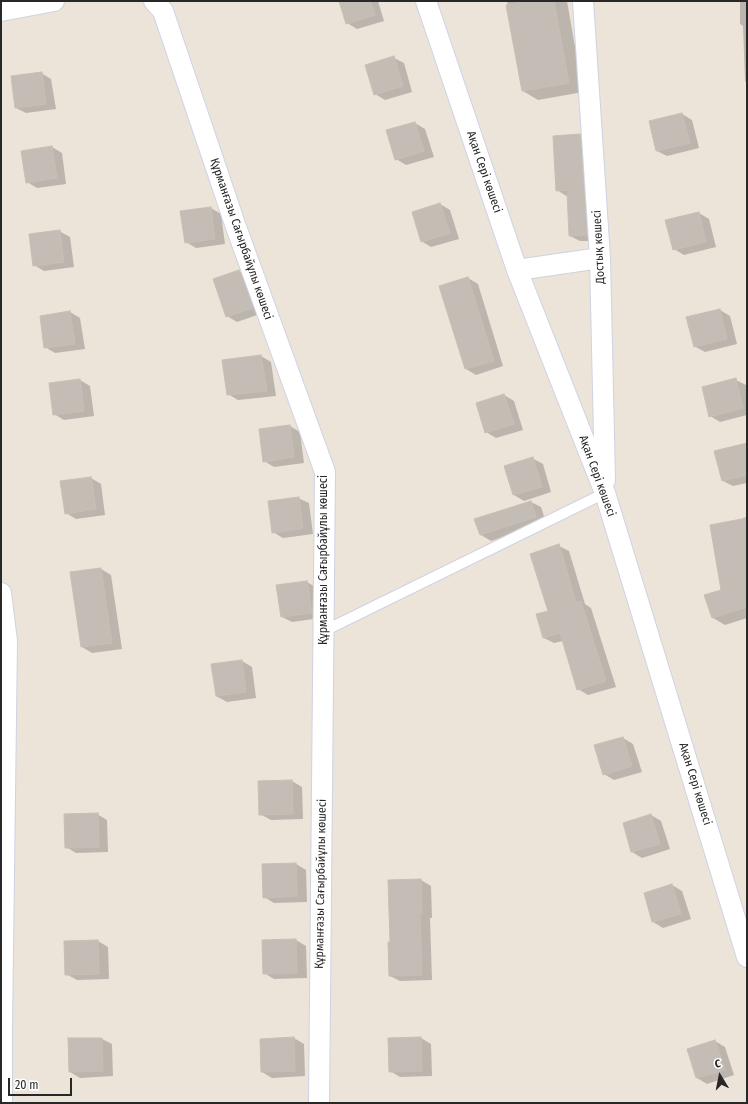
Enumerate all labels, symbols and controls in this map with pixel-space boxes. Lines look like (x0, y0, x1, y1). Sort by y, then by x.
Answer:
street label: Ақан Сері көшесі (463, 129, 505, 215)
street label: Құрманғазы Сағырбайұлы көшесі (207, 156, 275, 322)
street label: Достық көшесі (590, 210, 608, 284)
street label: Ақан Сері көшесі (576, 433, 618, 519)
street label: Құрманғазы Сағырбайұлы көшесі (317, 475, 331, 645)
street label: Ақан Сері көшесі (676, 741, 714, 827)
street label: Құрманғазы Сағырбайұлы көшесі (312, 799, 330, 969)
north arrow (700, 1056, 740, 1096)
text: С (714, 1057, 722, 1071)
scale bar (10, 1070, 74, 1096)
text: 20 m (15, 1078, 39, 1092)

